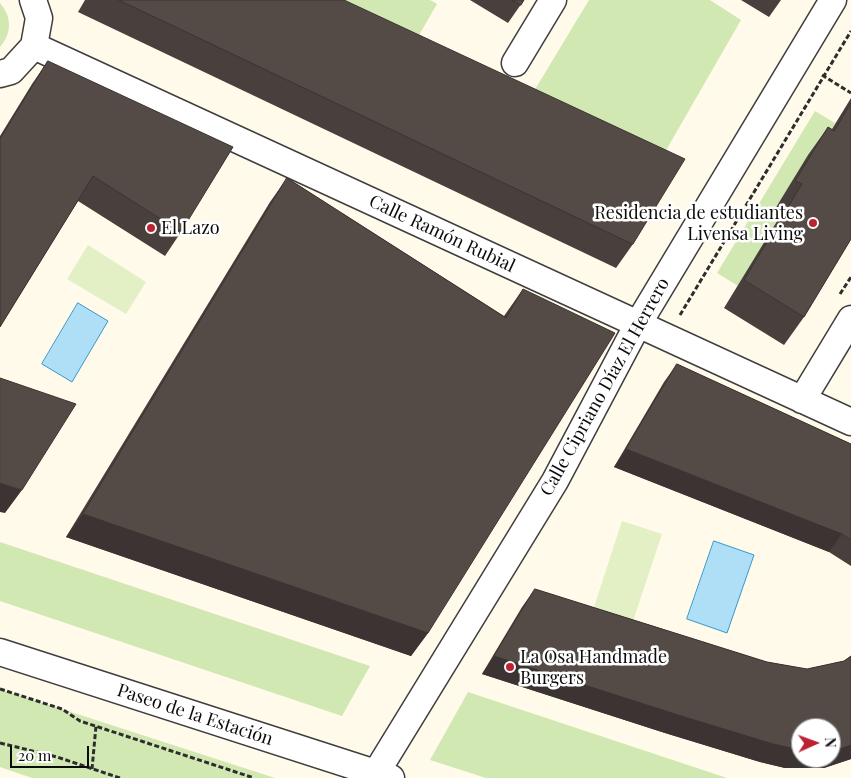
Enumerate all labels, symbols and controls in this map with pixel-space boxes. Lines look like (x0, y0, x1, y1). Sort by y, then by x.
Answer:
street label: Calle Ramón Rubial (366, 191, 518, 277)
place label: Residencia de estudiantes Livensa Living (594, 202, 803, 244)
place label: El Lazo (161, 217, 220, 239)
marker: Residencia de estudiantes Livensa Living (807, 217, 819, 229)
marker: El Lazo (145, 222, 157, 234)
street label: Calle Cipriano Díaz El Herrero (536, 274, 674, 500)
place label: La Osa Handmade Burgers (520, 646, 667, 689)
marker: La Osa Handmade Burgers (504, 661, 516, 673)
street label: Paseo de la Estación (114, 680, 276, 750)
north arrow (791, 718, 841, 768)
scale bar (12, 736, 91, 768)
text: N (821, 737, 840, 748)
text: 20 m (18, 745, 51, 765)

